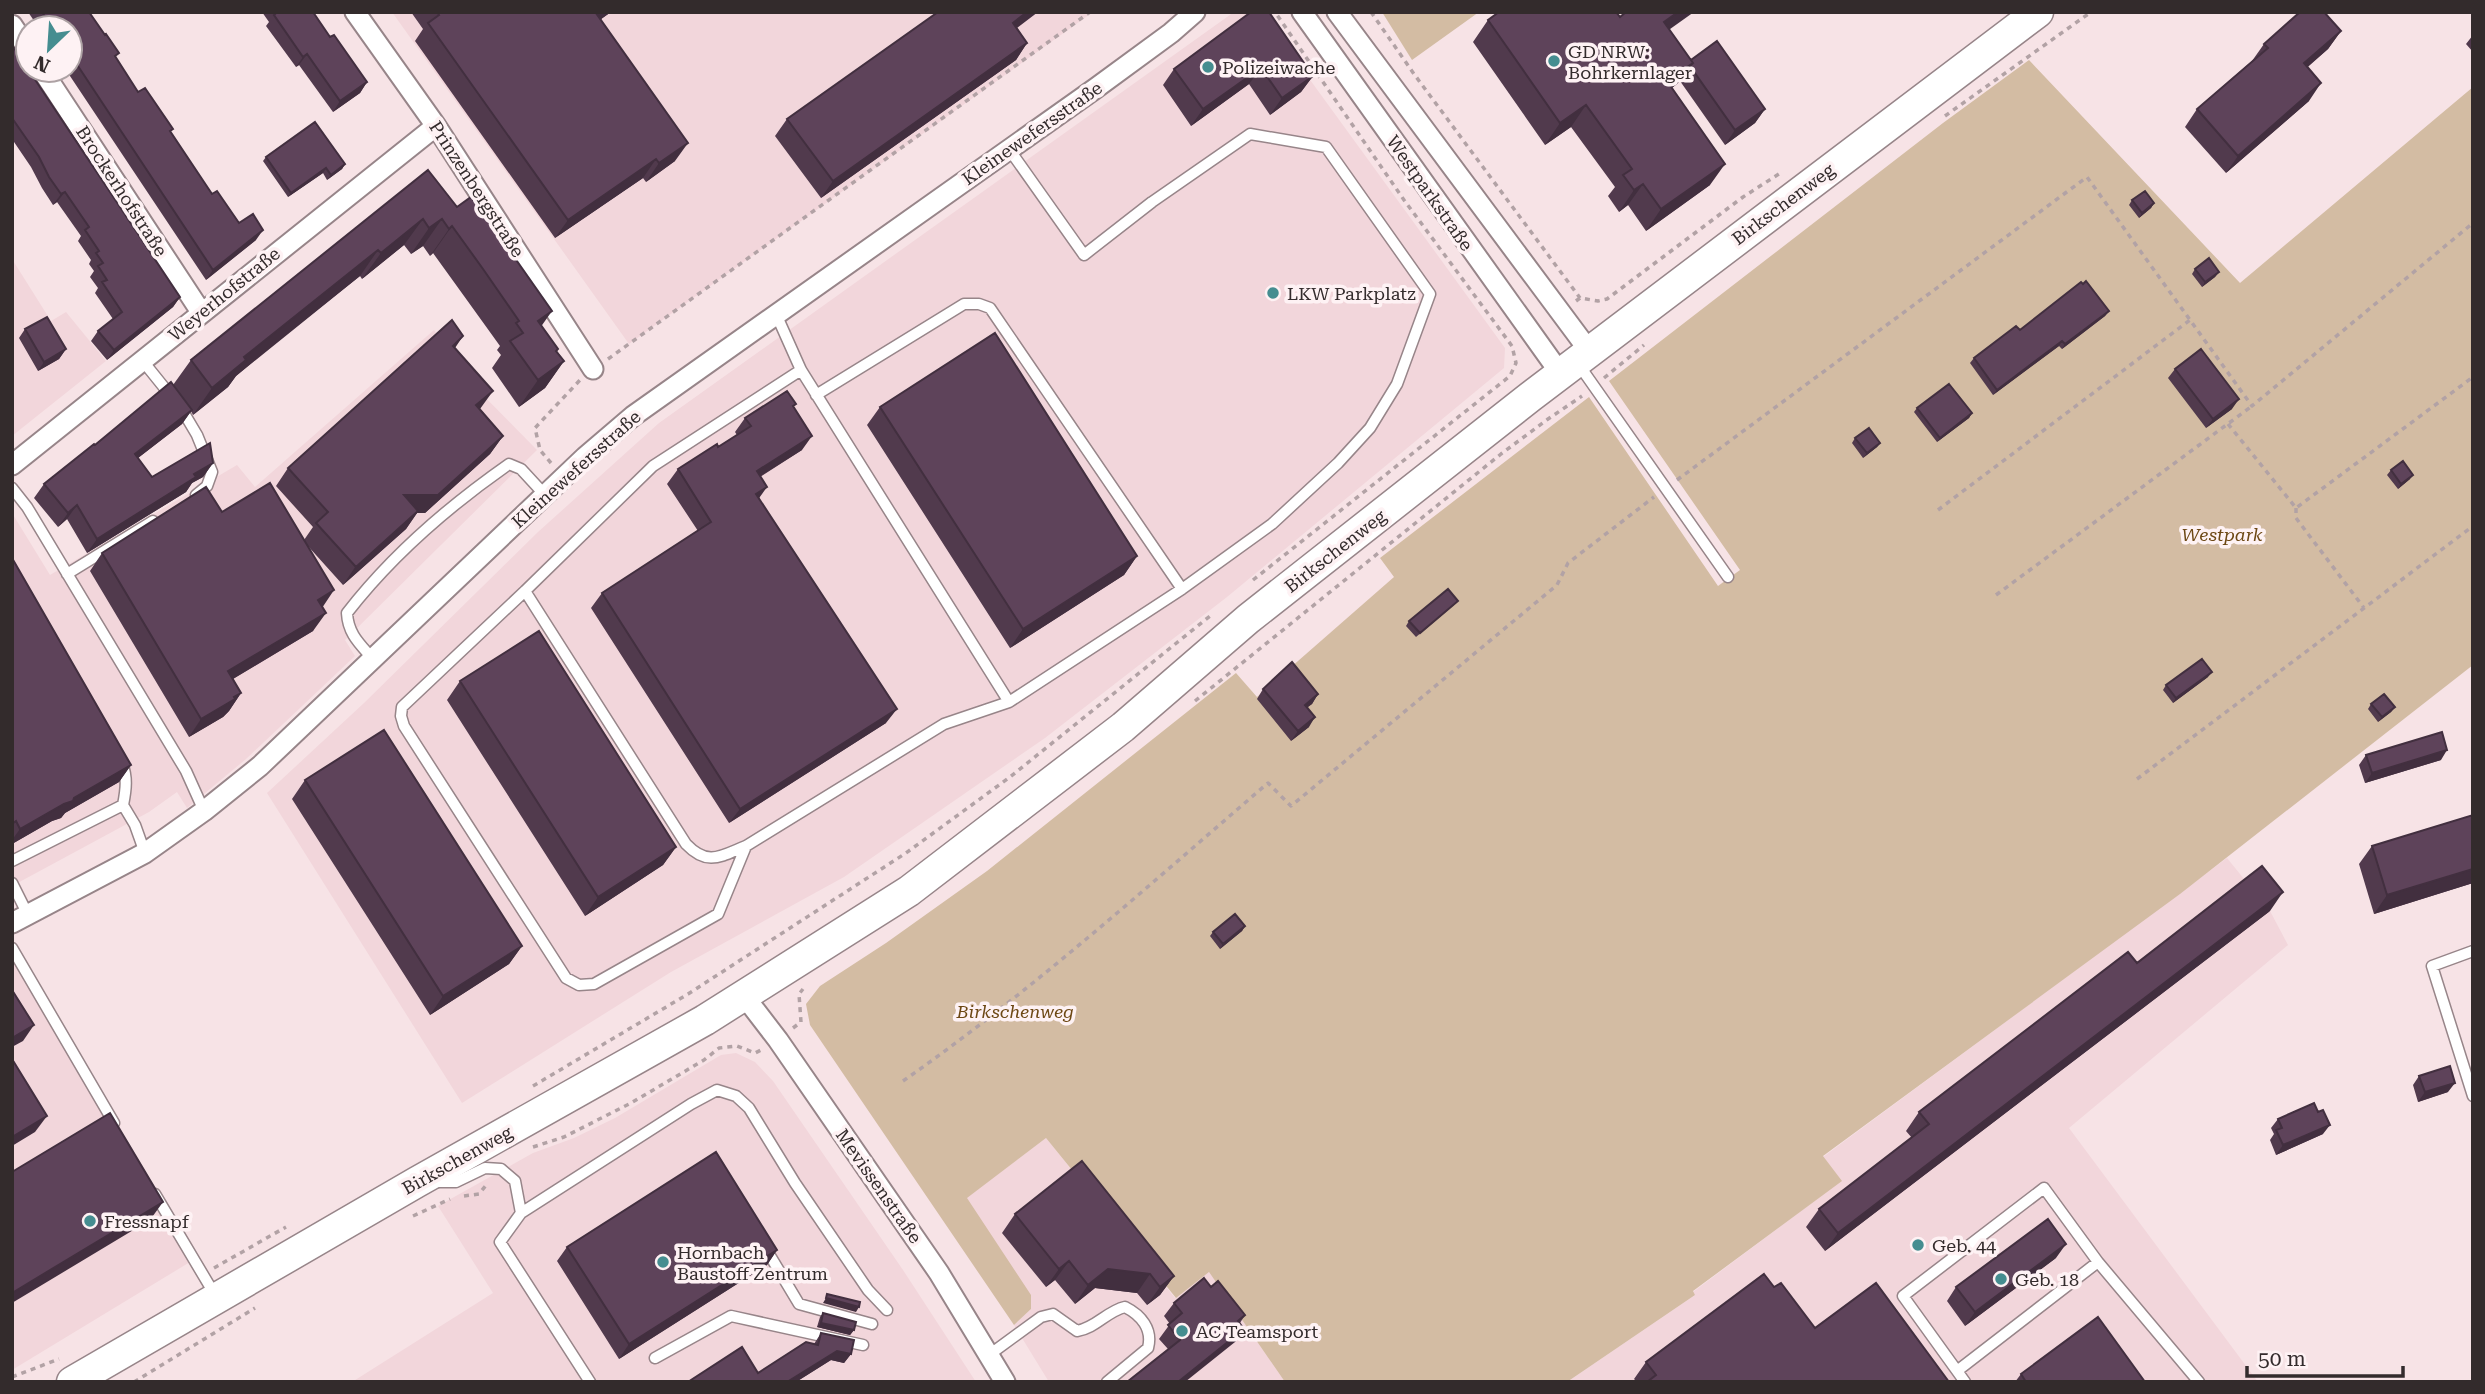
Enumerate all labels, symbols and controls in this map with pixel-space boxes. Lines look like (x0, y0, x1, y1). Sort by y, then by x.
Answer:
north arrow (14, 14, 84, 84)
place label: GD NRW: Bohrkernlager (1568, 41, 1692, 83)
text: N (30, 50, 54, 77)
marker: GD NRW: Bohrkernlager (1546, 53, 1562, 69)
place label: Polizeiwache (1222, 57, 1335, 78)
marker: Polizeiwache (1200, 59, 1216, 75)
street label: Kleinewefersstraße (958, 77, 1106, 189)
street label: Prinzenbergstraße (425, 117, 529, 261)
street label: Brockerhofstraße (72, 122, 172, 260)
street label: Westparkstraße (1382, 131, 1478, 255)
street label: Birkschenweg (1728, 158, 1839, 249)
street label: Weyerhofstraße (164, 243, 284, 345)
place label: LKW Parkplatz (1287, 283, 1416, 304)
marker: LKW Parkplatz (1265, 285, 1281, 301)
street label: Kleinewefersstraße (507, 406, 645, 532)
street label: Birkschenweg (1280, 505, 1390, 597)
park label: Westpark (2181, 524, 2263, 545)
park label: Birkschenweg (955, 1001, 1074, 1022)
street label: Birkschenweg (398, 1121, 516, 1199)
street label: Mevissenstraße (832, 1125, 926, 1247)
place label: Fressnapf (104, 1211, 190, 1232)
marker: Fressnapf (82, 1213, 98, 1229)
place label: Geb. 44 (1932, 1235, 1996, 1256)
marker: Geb. 44 (1910, 1237, 1926, 1253)
place label: Hornbach Baustoff Zentrum (677, 1242, 828, 1284)
marker: Hornbach Baustoff Zentrum (655, 1254, 671, 1270)
place label: Geb. 18 (2015, 1269, 2079, 1290)
marker: Geb. 18 (1993, 1271, 2009, 1287)
place label: AC Teamsport (1196, 1321, 1318, 1342)
marker: AC Teamsport (1174, 1323, 1190, 1339)
scale bar (2247, 1334, 2403, 1378)
text: 50 m (2258, 1347, 2306, 1371)

